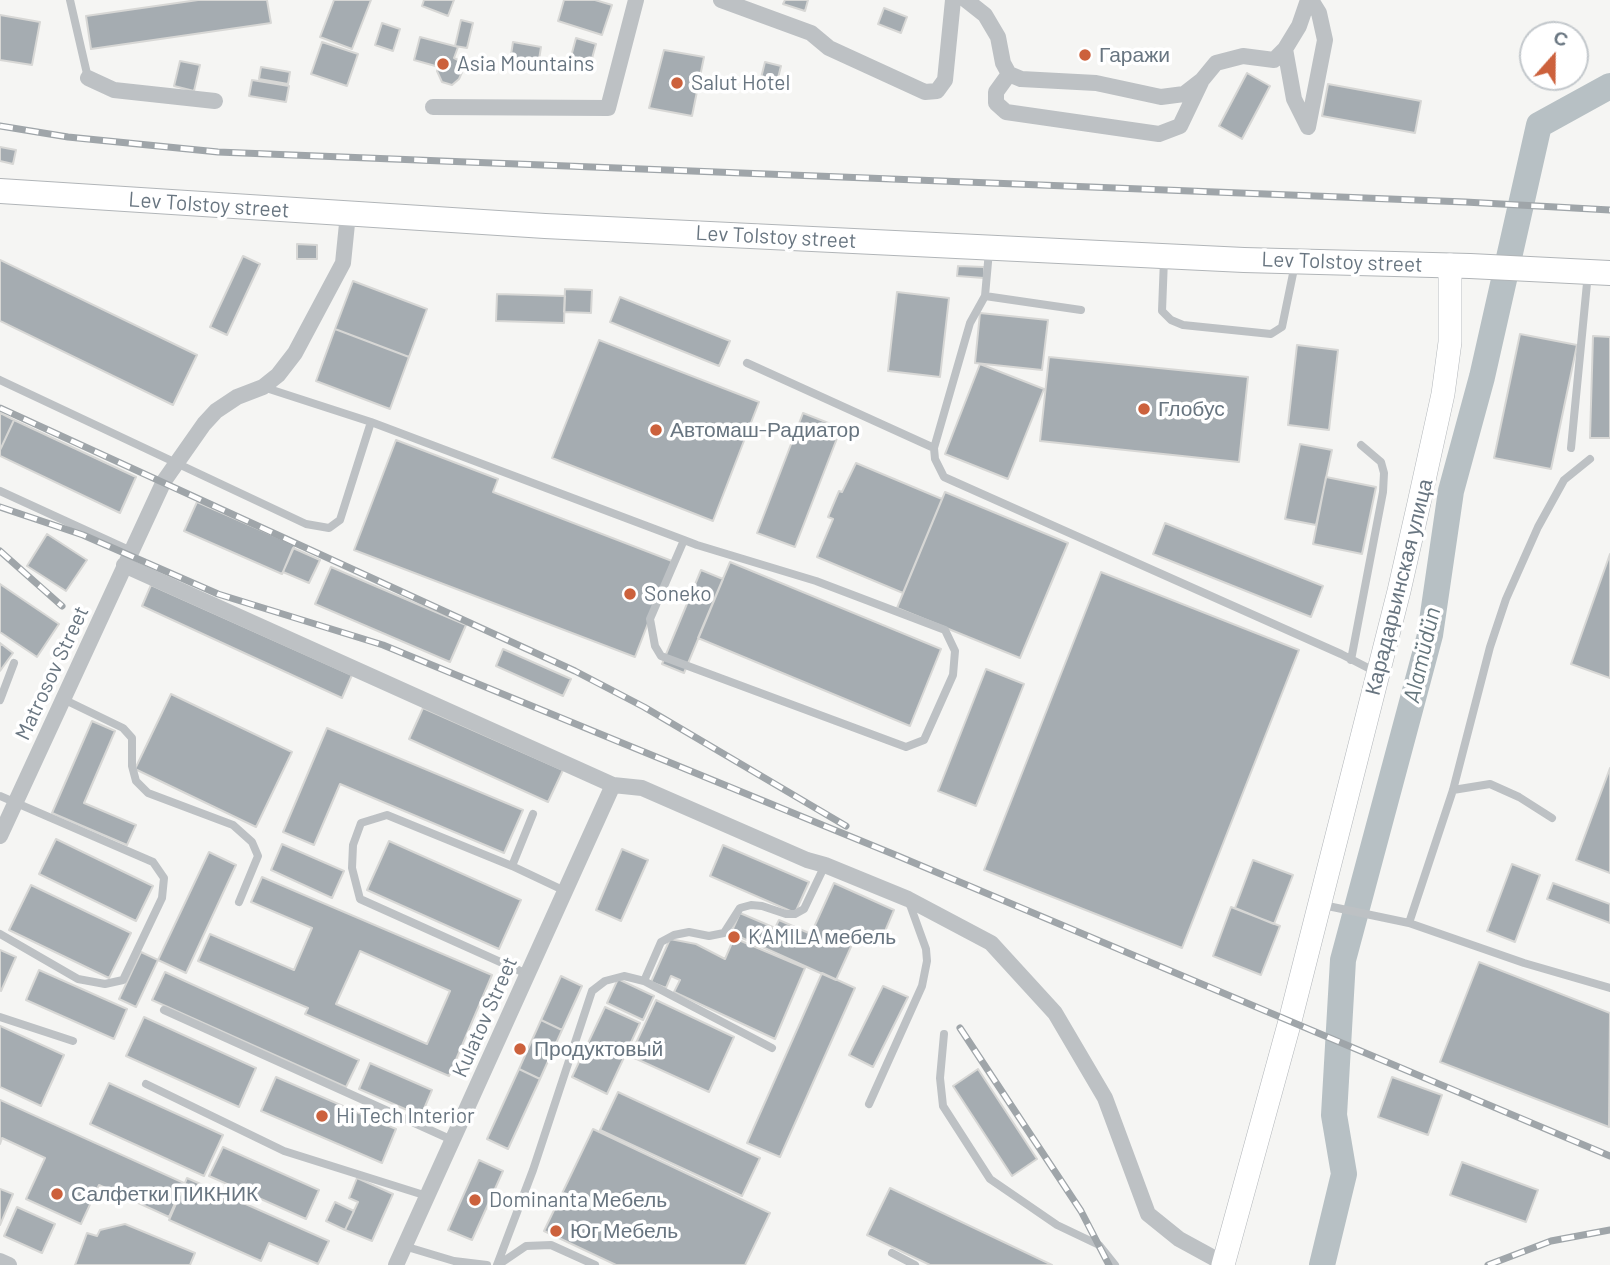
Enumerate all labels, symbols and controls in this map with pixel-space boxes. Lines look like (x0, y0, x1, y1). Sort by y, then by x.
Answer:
north arrow (1519, 21, 1589, 91)
text: С (1550, 25, 1572, 51)
place label: Гаражи (1099, 42, 1170, 68)
marker: Гаражи (1077, 47, 1093, 63)
place label: Asia Mountains (457, 51, 594, 77)
marker: Asia Mountains (435, 56, 451, 72)
place label: Salut Hotel (691, 70, 790, 96)
marker: Salut Hotel (669, 75, 685, 91)
street label: Lev Tolstoy street (128, 187, 290, 223)
street label: Lev Tolstoy street (695, 220, 857, 254)
street label: Lev Tolstoy street (1261, 247, 1423, 277)
place label: Глобус (1158, 396, 1225, 422)
marker: Глобус (1136, 401, 1152, 417)
place label: Автомаш-Радиатор (670, 417, 860, 443)
marker: Автомаш-Радиатор (648, 422, 664, 438)
street label: Карадарьинская улица (1360, 476, 1438, 698)
place label: Soneko (644, 581, 712, 607)
marker: Soneko (622, 586, 638, 602)
street label: Matrosov Street (10, 602, 94, 744)
water label: Alamüdün (1398, 604, 1446, 706)
place label: KAMILA мебель (748, 924, 896, 950)
marker: KAMILA мебель (726, 929, 742, 945)
street label: Kulatov Street (447, 953, 523, 1081)
place label: Продуктовый (534, 1036, 663, 1062)
marker: Продуктовый (512, 1041, 528, 1057)
place label: Hi Tech Interior (336, 1103, 475, 1129)
marker: Hi Tech Interior (314, 1108, 330, 1124)
place label: Салфетки ПИКНИК (71, 1181, 258, 1207)
marker: Салфетки ПИКНИК (49, 1186, 65, 1202)
place label: Dominanta Мебель (489, 1187, 667, 1213)
marker: Dominanta Мебель (467, 1192, 483, 1208)
place label: Юг Мебель (570, 1218, 678, 1244)
marker: Юг Мебель (548, 1223, 564, 1239)

